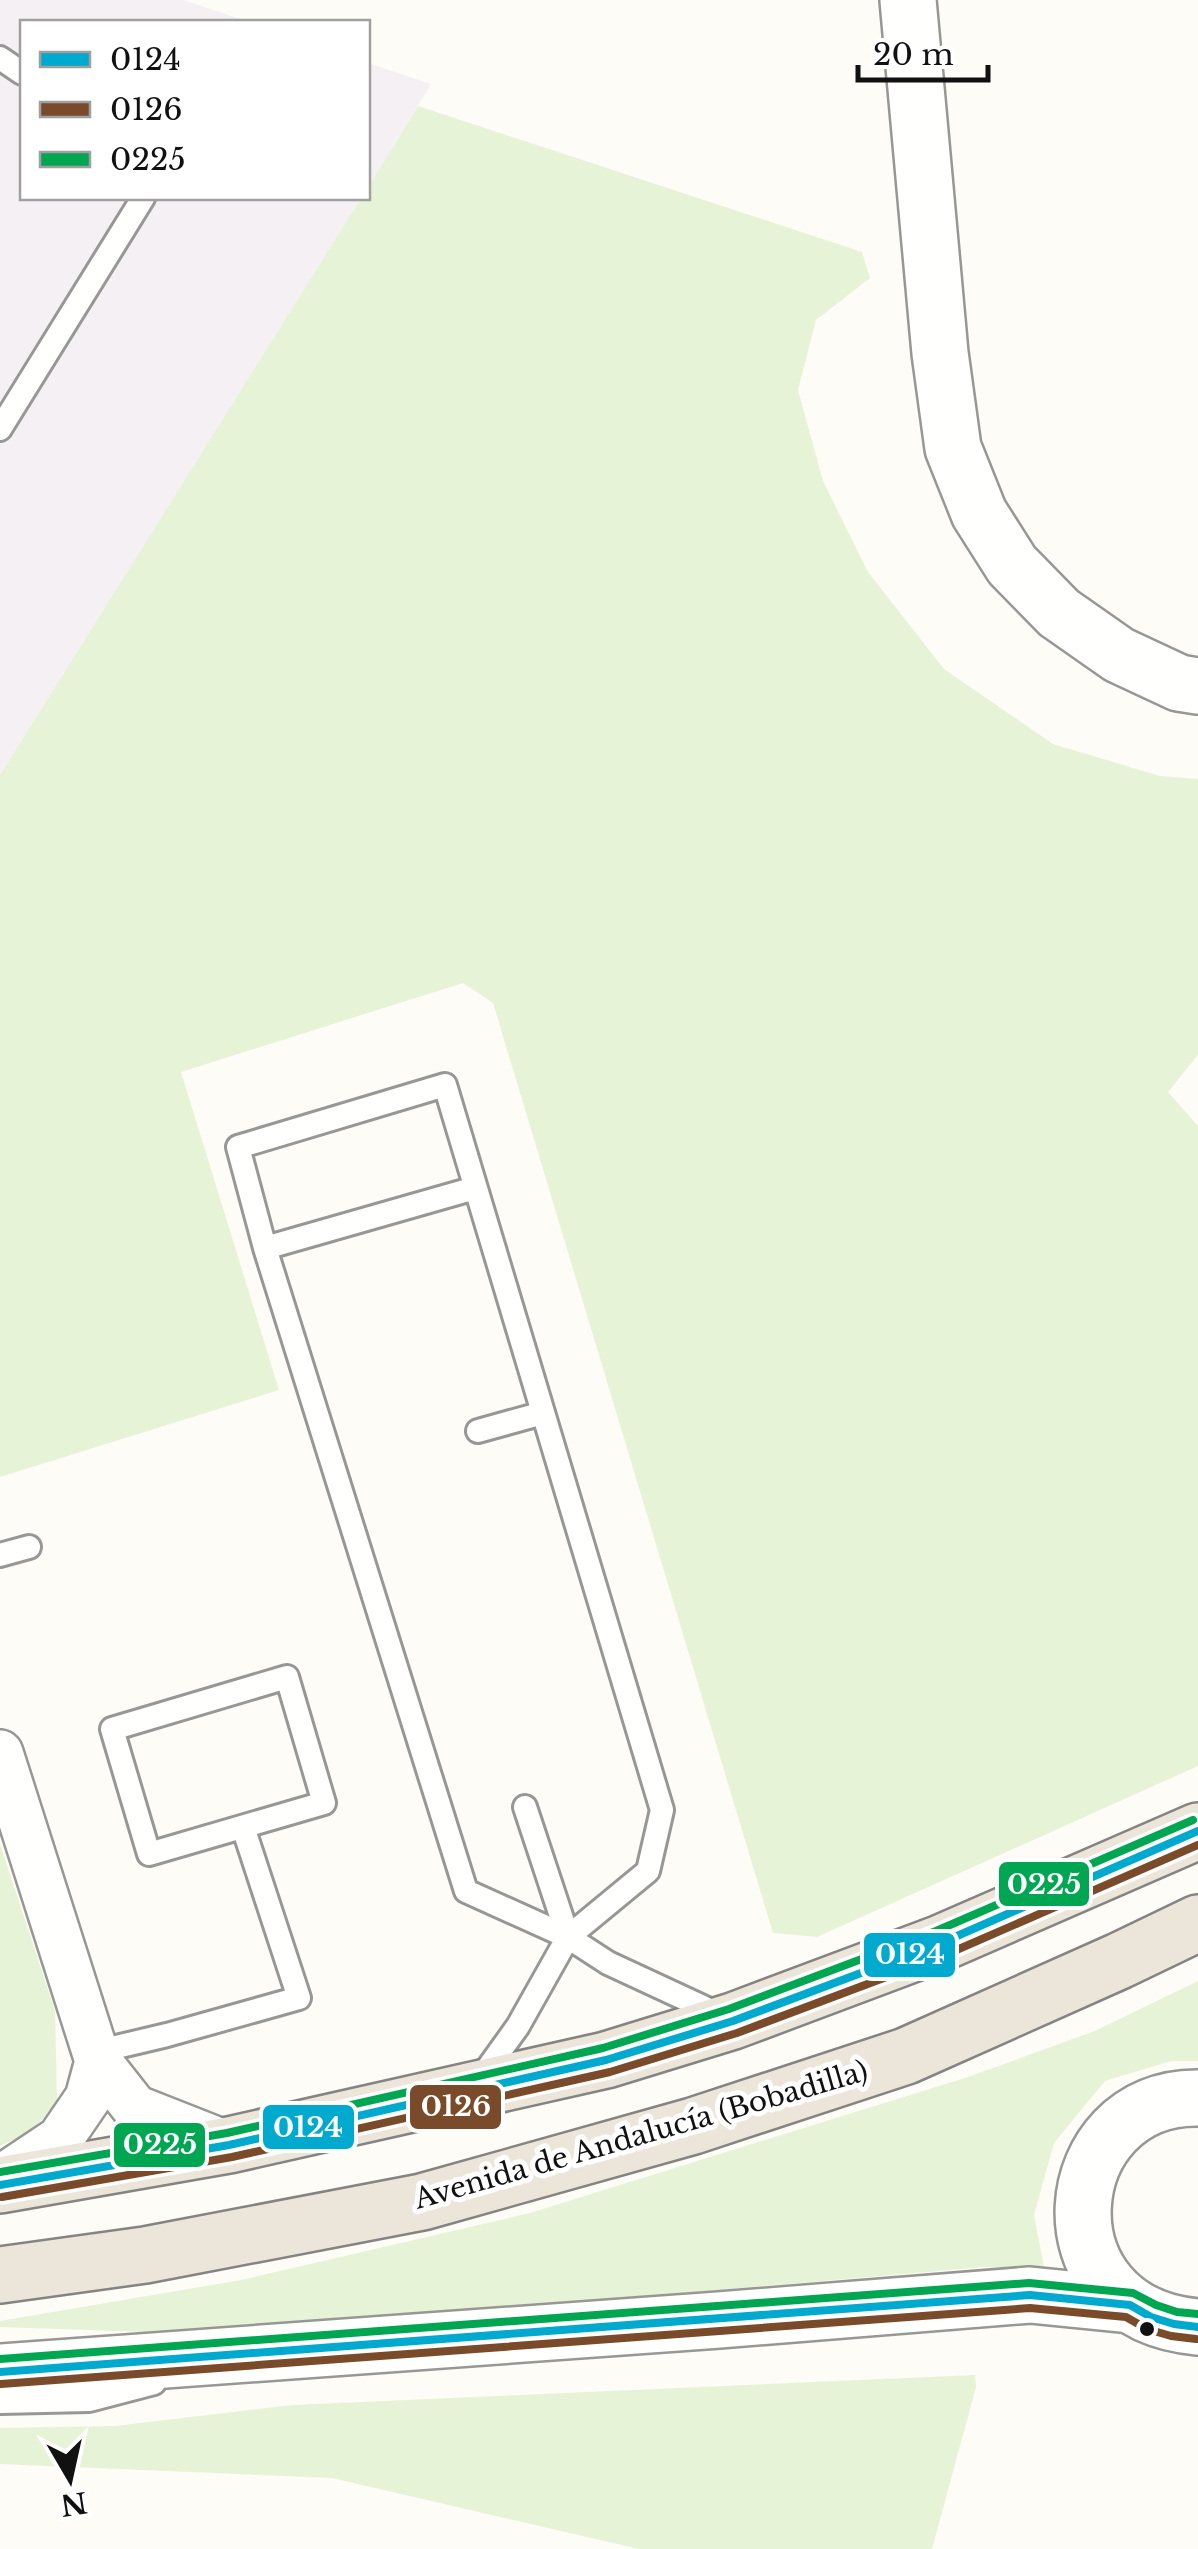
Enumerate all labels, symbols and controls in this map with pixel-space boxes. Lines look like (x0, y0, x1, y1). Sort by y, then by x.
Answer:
legend (20, 20, 370, 200)
scale bar (858, 20, 988, 82)
text: 20 m (873, 36, 954, 73)
text: 0124 (110, 41, 181, 78)
text: 0126 (110, 91, 183, 128)
text: 0225 (110, 141, 185, 178)
line badge: 0225 (997, 1860, 1091, 1908)
text: 0225 (1007, 1867, 1081, 1902)
line badge: 0124 (862, 1931, 957, 1979)
text: 0124 (875, 1937, 945, 1972)
street label: Avenida de Andalucía (Bobadilla) (409, 2053, 872, 2217)
line badge: 0126 (408, 2083, 503, 2131)
text: 0126 (421, 2089, 491, 2124)
line badge: 0124 (261, 2103, 356, 2151)
text: 0124 (273, 2110, 343, 2145)
line badge: 0225 (112, 2121, 207, 2169)
text: 0225 (123, 2127, 197, 2162)
unlabelled marker (1137, 2319, 1157, 2339)
north arrow (20, 2429, 120, 2529)
text: N (58, 2484, 90, 2523)

